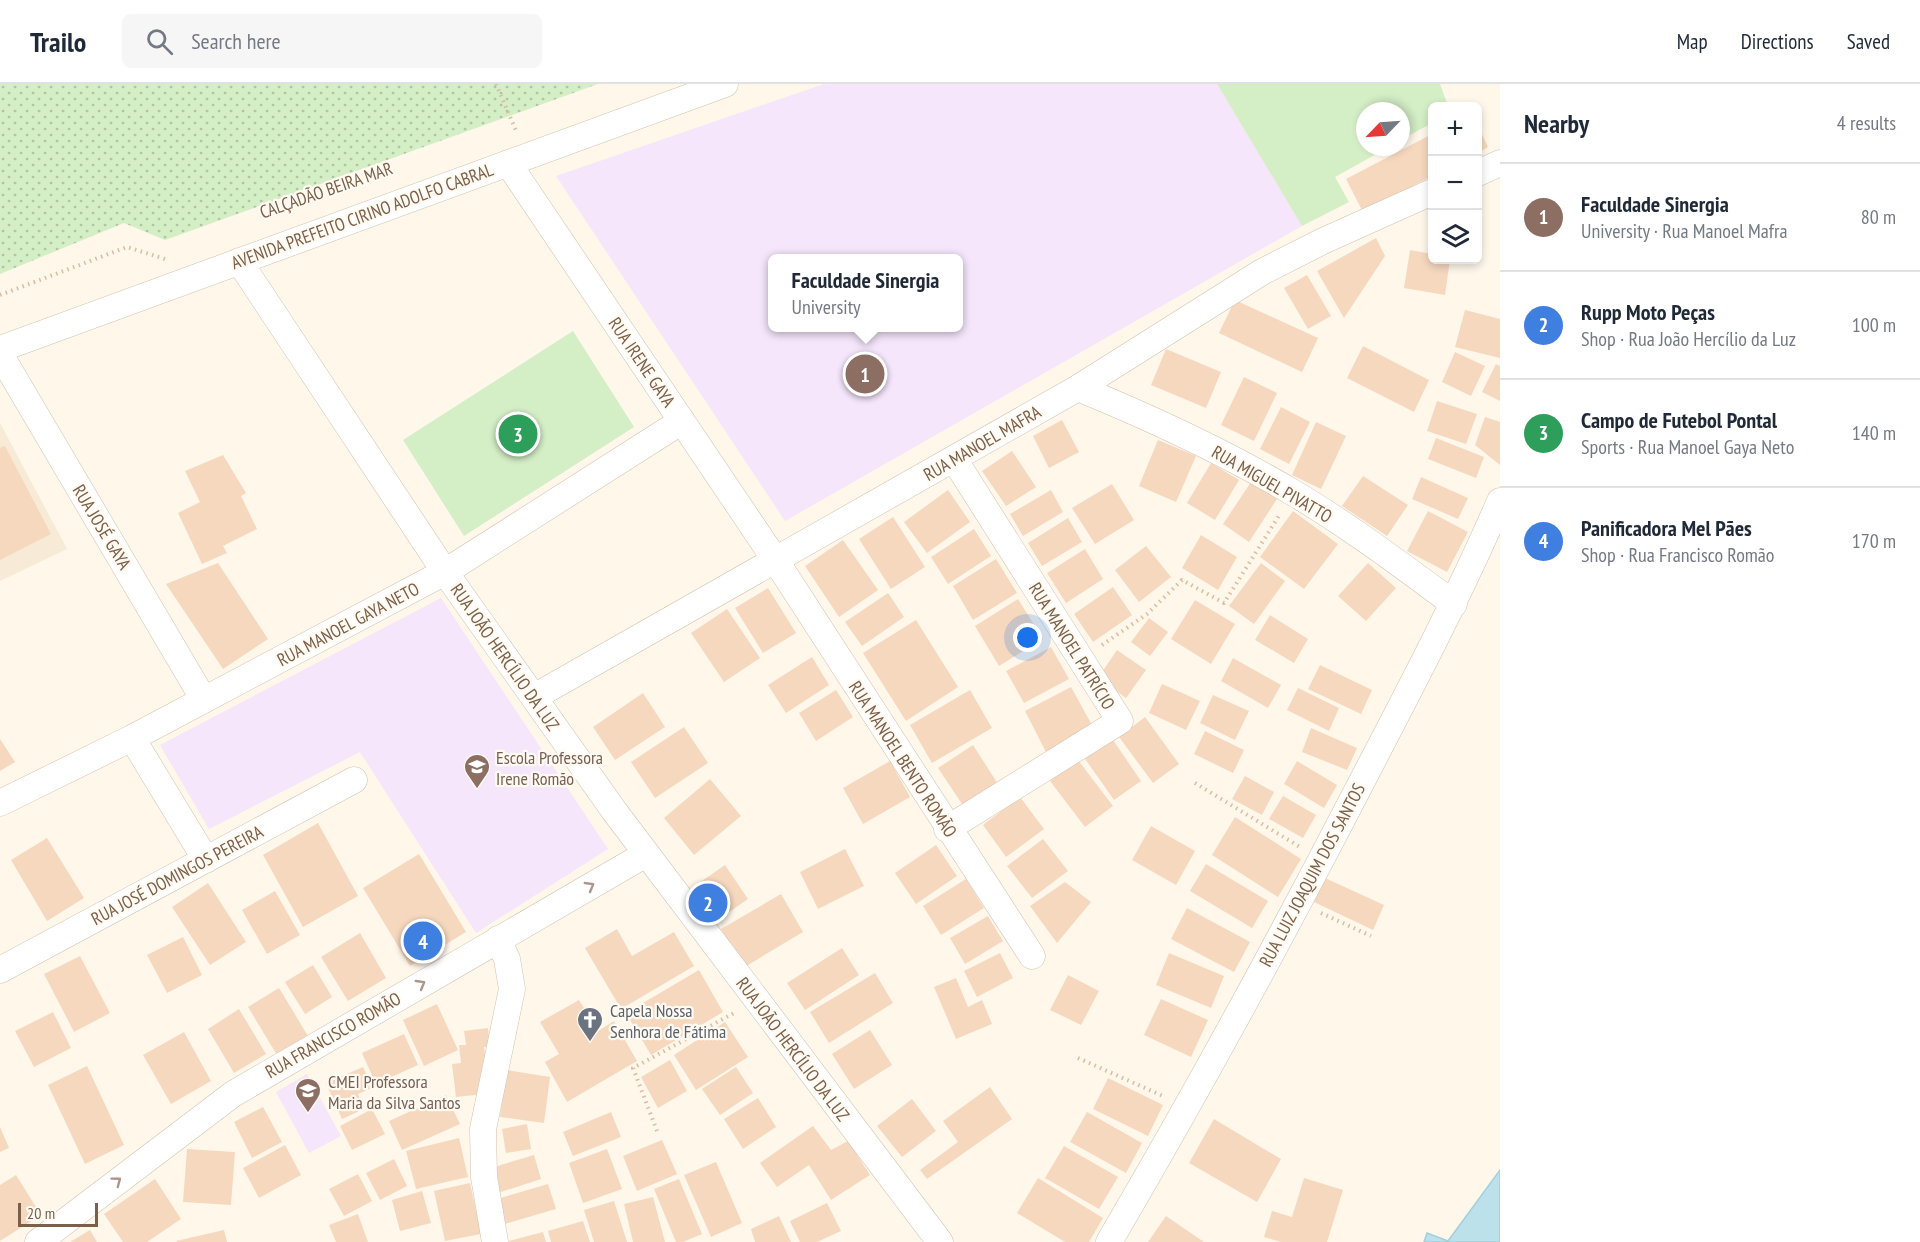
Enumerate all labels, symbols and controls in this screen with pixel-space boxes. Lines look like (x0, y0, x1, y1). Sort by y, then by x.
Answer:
search box (122, 14, 542, 68)
text: Trailo (30, 23, 86, 60)
icon: search (143, 25, 176, 58)
text: Search here (191, 27, 281, 55)
text: Map (1677, 28, 1708, 55)
text: Directions (1741, 28, 1814, 55)
text: Saved (1847, 28, 1890, 55)
north arrow (1356, 102, 1410, 156)
map controls (1428, 102, 1482, 264)
button: + (1428, 102, 1482, 156)
text: Nearby (1524, 107, 1589, 140)
text: 4 results (1837, 110, 1896, 136)
street label: CALÇADÃO BEIRA MAR (257, 156, 396, 223)
button: − (1428, 156, 1482, 210)
street label: AVENIDA PREFEITO CIRINO ADOLFO CABRAL (228, 158, 497, 274)
text: Faculdade Sinergia (1581, 190, 1729, 218)
text: 1 (1539, 204, 1548, 230)
text: 80 m (1861, 204, 1896, 230)
button: layers (1428, 210, 1482, 264)
text: University · Rua Manoel Mafra (1581, 218, 1787, 244)
popup (768, 254, 963, 332)
text: Faculdade Sinergia (792, 266, 939, 294)
text: University (792, 294, 861, 320)
text: Rupp Moto Peças (1581, 298, 1715, 326)
text: 2 (1539, 312, 1548, 338)
text: 100 m (1852, 312, 1896, 338)
street label: RUA IRENE GAYA (604, 313, 681, 412)
text: Shop · Rua João Hercílio da Luz (1581, 326, 1796, 352)
pin: 1 (846, 352, 884, 396)
street label: RUA MANOEL MAFRA (919, 400, 1045, 486)
text: Campo de Futebol Pontal (1581, 406, 1777, 434)
pin: 3 (498, 412, 538, 456)
text: 3 (1539, 420, 1548, 446)
text: 140 m (1852, 420, 1896, 446)
text: Sports · Rua Manoel Gaya Neto (1581, 434, 1794, 460)
street label: RUA MIGUEL PIVATTO (1208, 440, 1336, 528)
street label: RUA JOSÉ GAYA (68, 480, 137, 574)
text: Panificadora Mel Pães (1581, 514, 1752, 542)
text: 4 (1539, 528, 1548, 554)
text: 170 m (1852, 528, 1896, 554)
text: Shop · Rua Francisco Romão (1581, 542, 1774, 568)
street label: RUA MANOEL GAYA NETO (273, 577, 423, 671)
street label: RUA MANOEL PATRÍCIO (1024, 578, 1120, 714)
street label: RUA JOÃO HERCÍLIO DA LUZ (446, 579, 564, 735)
your location (1013, 623, 1042, 652)
street label: RUA MANOEL BENTO ROMÃO (844, 676, 962, 842)
place label: Escola Professora Irene Romão (496, 746, 603, 790)
school or university icon: Escola Professora Irene Romão (462, 752, 492, 790)
street label: RUA LUIZ JOAQUIM DOS SANTOS (1254, 779, 1370, 971)
street label: RUA JOSÉ DOMINGOS PEREIRA (87, 820, 267, 930)
pin: 2 (688, 880, 728, 926)
one-way arrow (584, 882, 594, 893)
pin: 4 (404, 918, 442, 964)
street label: RUA JOÃO HERCÍLIO DA LUZ (731, 972, 855, 1126)
one-way arrow (415, 979, 425, 991)
street label: RUA FRANCISCO ROMÃO (261, 987, 405, 1083)
place label: Capela Nossa Senhora de Fátima (610, 999, 726, 1043)
church icon: Capela Nossa Senhora de Fátima (575, 1005, 605, 1043)
place label: CMEI Professora Maria da Silva Santos (328, 1070, 461, 1114)
school or university icon: CMEI Professora Maria da Silva Santos (293, 1076, 323, 1114)
one-way arrow (111, 1177, 122, 1188)
scale bar (18, 1200, 98, 1228)
text: 20 m (27, 1203, 55, 1223)

